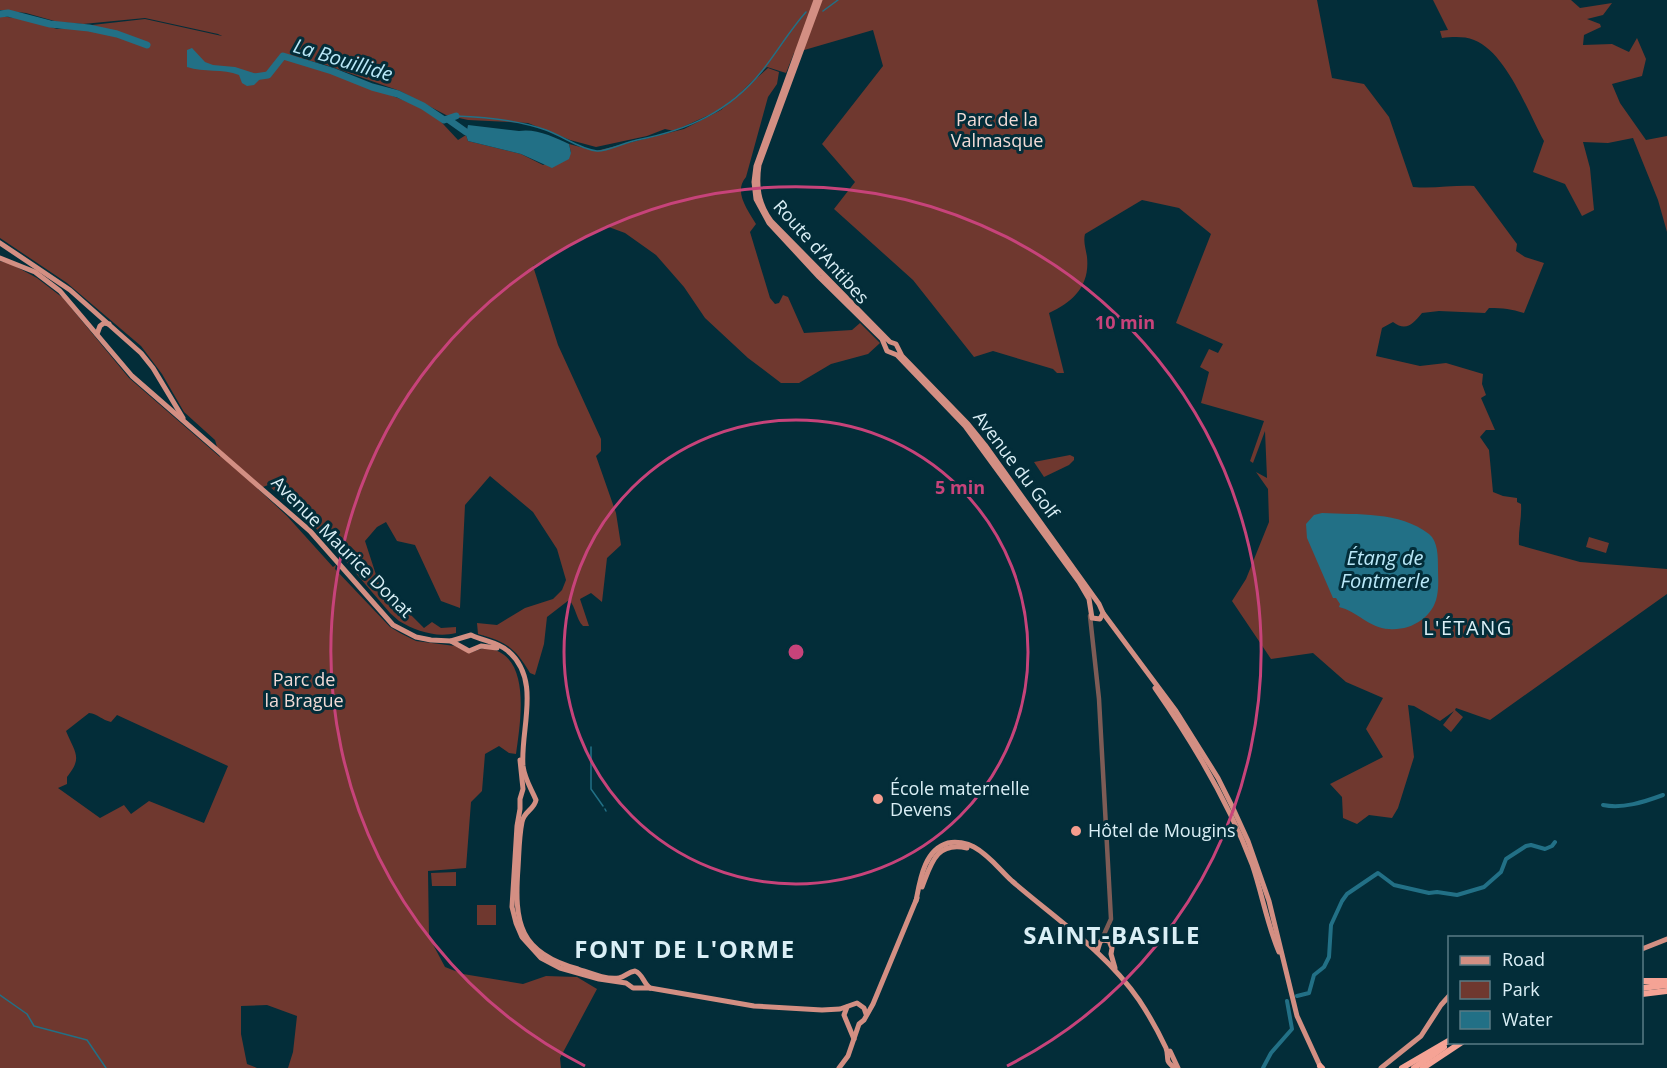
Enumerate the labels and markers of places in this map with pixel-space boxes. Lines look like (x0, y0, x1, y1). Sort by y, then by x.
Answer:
centre of rings (786, 642, 806, 662)
place label: École maternelle Devens (890, 776, 1030, 821)
marker: École maternelle Devens (871, 792, 885, 806)
place label: Hôtel de Mougins (1088, 818, 1236, 842)
marker: Hôtel de Mougins (1069, 824, 1083, 838)

